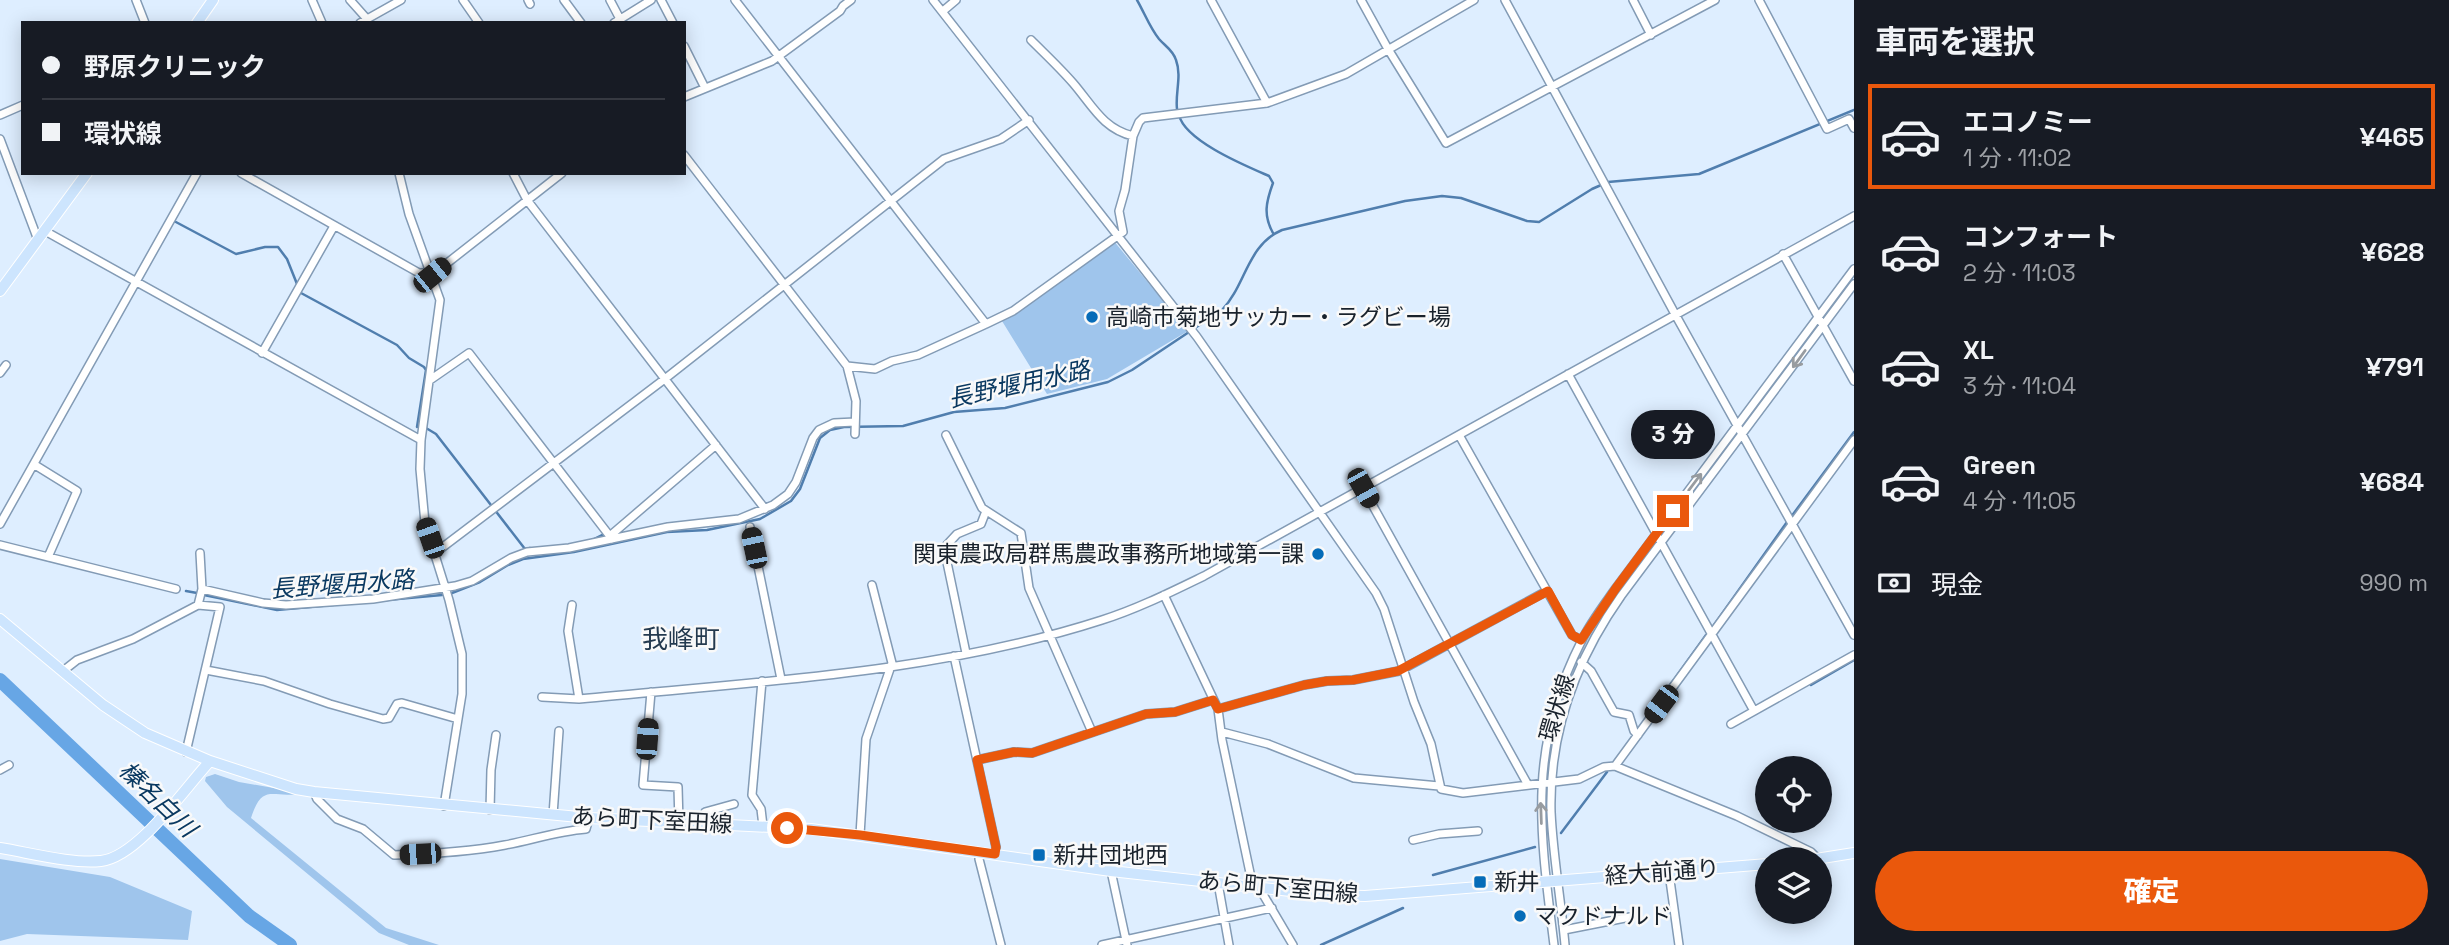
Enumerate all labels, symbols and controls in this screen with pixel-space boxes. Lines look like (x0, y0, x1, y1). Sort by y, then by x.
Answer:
text: 車両を選択 (1875, 22, 2035, 62)
text: 野原クリニック (84, 50, 266, 84)
icon: car (1879, 105, 1942, 168)
text: エコノミー (1963, 105, 2093, 139)
text: 環状線 (84, 117, 162, 151)
text: ¥465 (2360, 120, 2424, 154)
text: 1 分 · 11:02 (1963, 143, 2071, 173)
icon: car (1879, 220, 1942, 283)
text: コンフォート (1963, 220, 2118, 254)
text: ¥628 (2361, 235, 2424, 269)
car (410, 254, 455, 296)
text: 2 分 · 11:03 (1963, 258, 2076, 288)
place label: 高崎市菊地サッカー・ラグビー場 (1106, 302, 1451, 332)
marker: 高崎市菊地サッカー・ラグビー場 (1084, 309, 1100, 325)
text: XL (1963, 333, 1994, 367)
icon: car (1879, 335, 1942, 398)
one-way arrow (1791, 349, 1806, 368)
text: ¥791 (2366, 350, 2424, 384)
water label: 長野堰用水路 (945, 353, 1095, 414)
text: 3 分 · 11:04 (1963, 371, 2076, 401)
callout: 3 分 (1631, 410, 1715, 458)
text: 3 分 (1652, 419, 1694, 449)
text: Green (1963, 448, 2036, 482)
icon: car (1879, 450, 1942, 513)
car (1344, 465, 1383, 511)
text: ¥684 (2360, 465, 2424, 499)
one-way arrow (1687, 472, 1702, 491)
text: 4 分 · 11:05 (1963, 486, 2076, 516)
route end (1657, 495, 1689, 527)
car (414, 515, 447, 561)
car (740, 525, 769, 571)
place label: 関東農政局群馬農政事務所地域第一課 (913, 539, 1304, 569)
marker: 関東農政局群馬農政事務所地域第一課 (1310, 546, 1326, 562)
water label: 長野堰用水路 (269, 563, 417, 604)
icon: cash (1875, 564, 1913, 602)
text: 現金 (1931, 568, 1983, 602)
text: 990 m (2359, 568, 2428, 598)
district label: 我峰町 (642, 622, 720, 656)
street label: 環状線 (1533, 671, 1581, 745)
car (1640, 681, 1683, 727)
car (636, 717, 659, 761)
water label: 榛名白川 (113, 755, 205, 846)
map controls (1755, 756, 1832, 924)
button: locate (1755, 756, 1832, 833)
street label: あら町下室田線 (571, 801, 733, 839)
one-way arrow (1534, 801, 1547, 824)
route start (771, 812, 803, 844)
place label: 新井団地西 (1053, 840, 1168, 870)
car (399, 842, 442, 866)
marker: 新井団地西 (1031, 847, 1047, 863)
button: layers (1755, 847, 1832, 924)
button: 確定 (1875, 851, 2428, 931)
street label: 経大前通り (1604, 853, 1720, 891)
street label: あら町下室田線 (1196, 865, 1360, 909)
place label: 新井 (1494, 867, 1540, 897)
marker: 新井 (1472, 874, 1488, 890)
place label: マクドナルド (1534, 901, 1672, 931)
marker: マクドナルド (1512, 908, 1528, 924)

